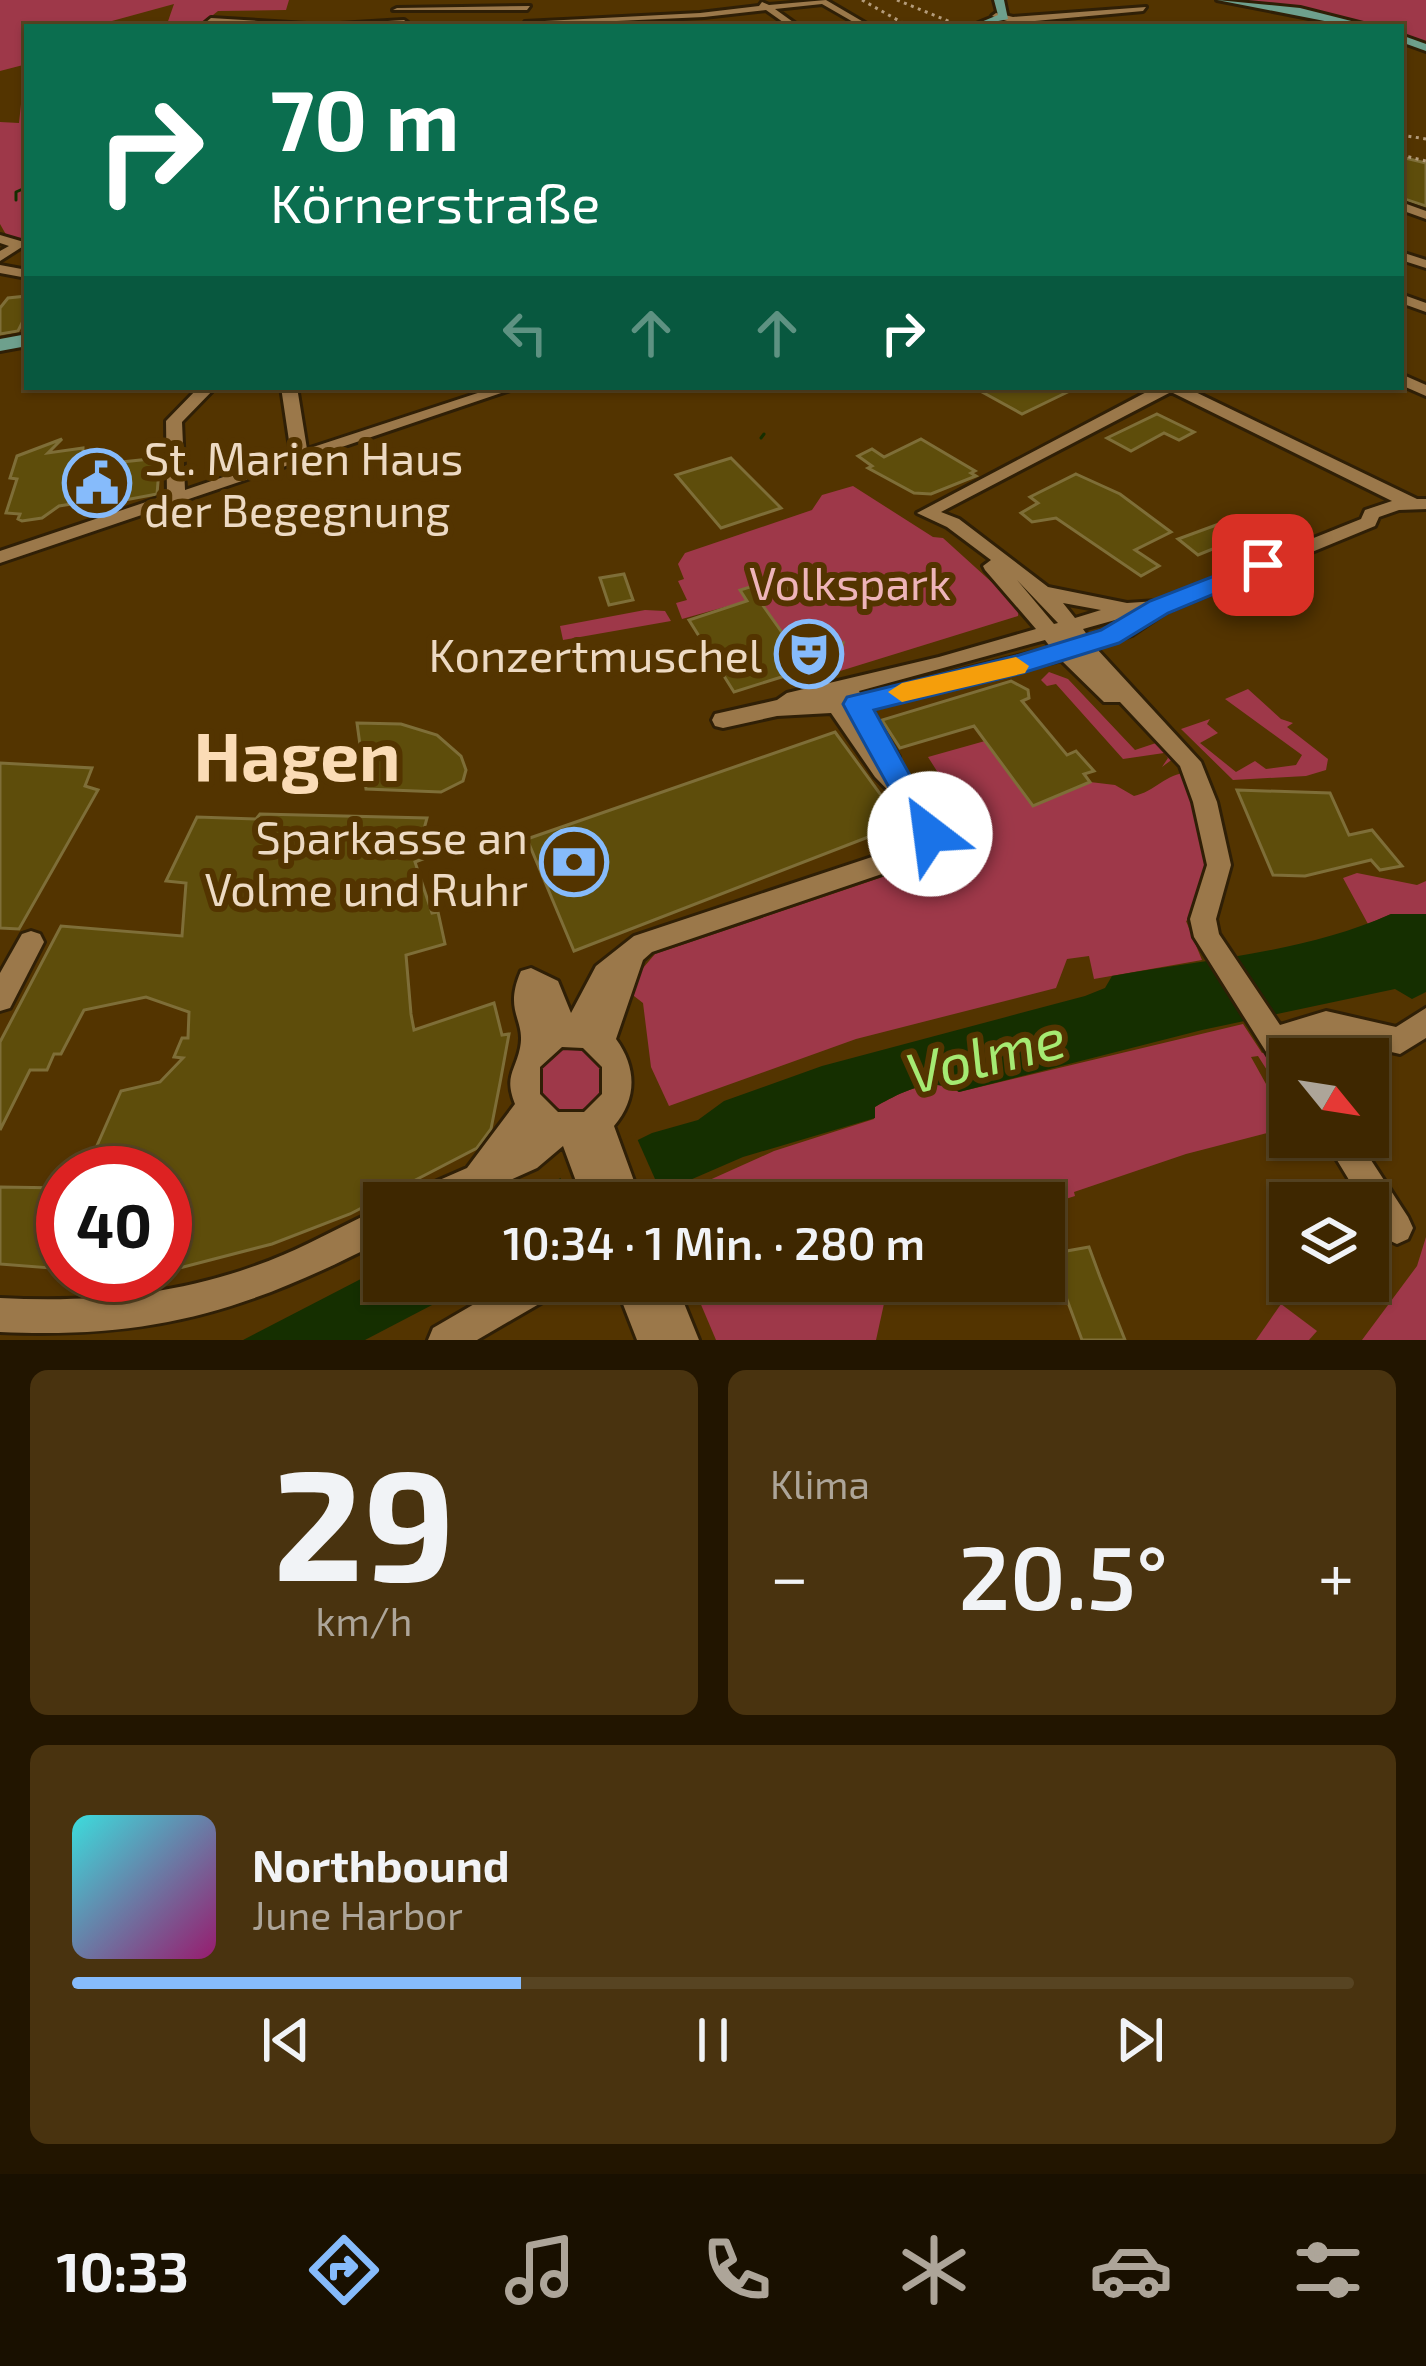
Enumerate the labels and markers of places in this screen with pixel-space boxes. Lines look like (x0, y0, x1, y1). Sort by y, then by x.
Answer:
place label: St. Marien Haus der Begegnung (144, 430, 463, 536)
public building icon: St. Marien Haus der Begegnung (62, 448, 132, 518)
pin (1212, 514, 1314, 616)
theatre icon: Konzertmuschel (774, 619, 844, 689)
place label: Konzertmuschel (428, 627, 762, 681)
place label: Sparkasse an Volme und Ruhr (204, 809, 528, 915)
bank icon: Sparkasse an Volme und Ruhr (539, 827, 609, 897)

